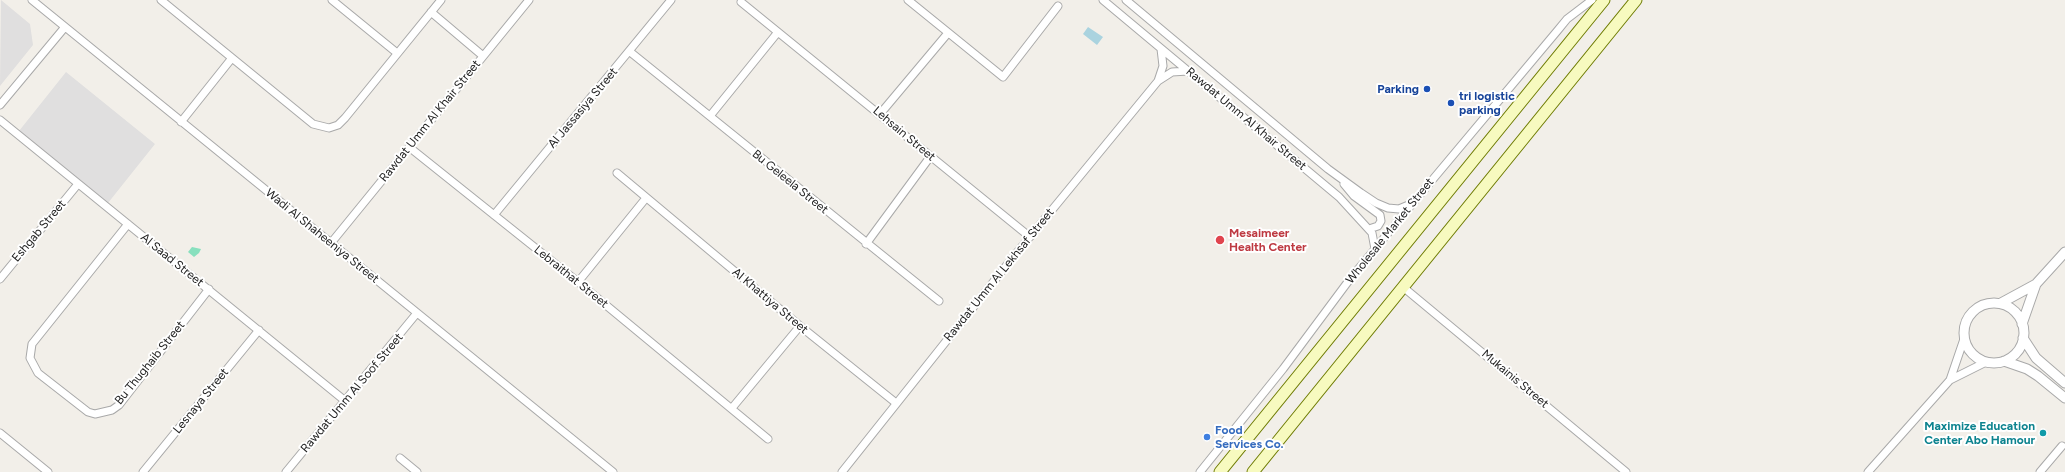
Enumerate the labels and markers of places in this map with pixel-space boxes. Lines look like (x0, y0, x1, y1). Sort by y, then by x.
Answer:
place label: Parking (1377, 82, 1419, 96)
marker: Parking (1422, 84, 1432, 94)
place label: tri logistic parking (1459, 89, 1515, 117)
marker: tri logistic parking (1446, 98, 1456, 108)
place label: Mesaimeer Health Center (1229, 226, 1307, 254)
marker: Mesaimeer Health Center (1214, 234, 1226, 246)
place label: Maximize Education Center Abo Hamour (1924, 419, 2035, 447)
place label: Food Services Co. (1215, 423, 1284, 451)
marker: Maximize Education Center Abo Hamour (2038, 428, 2048, 438)
marker: Food Services Co. (1202, 432, 1212, 442)

